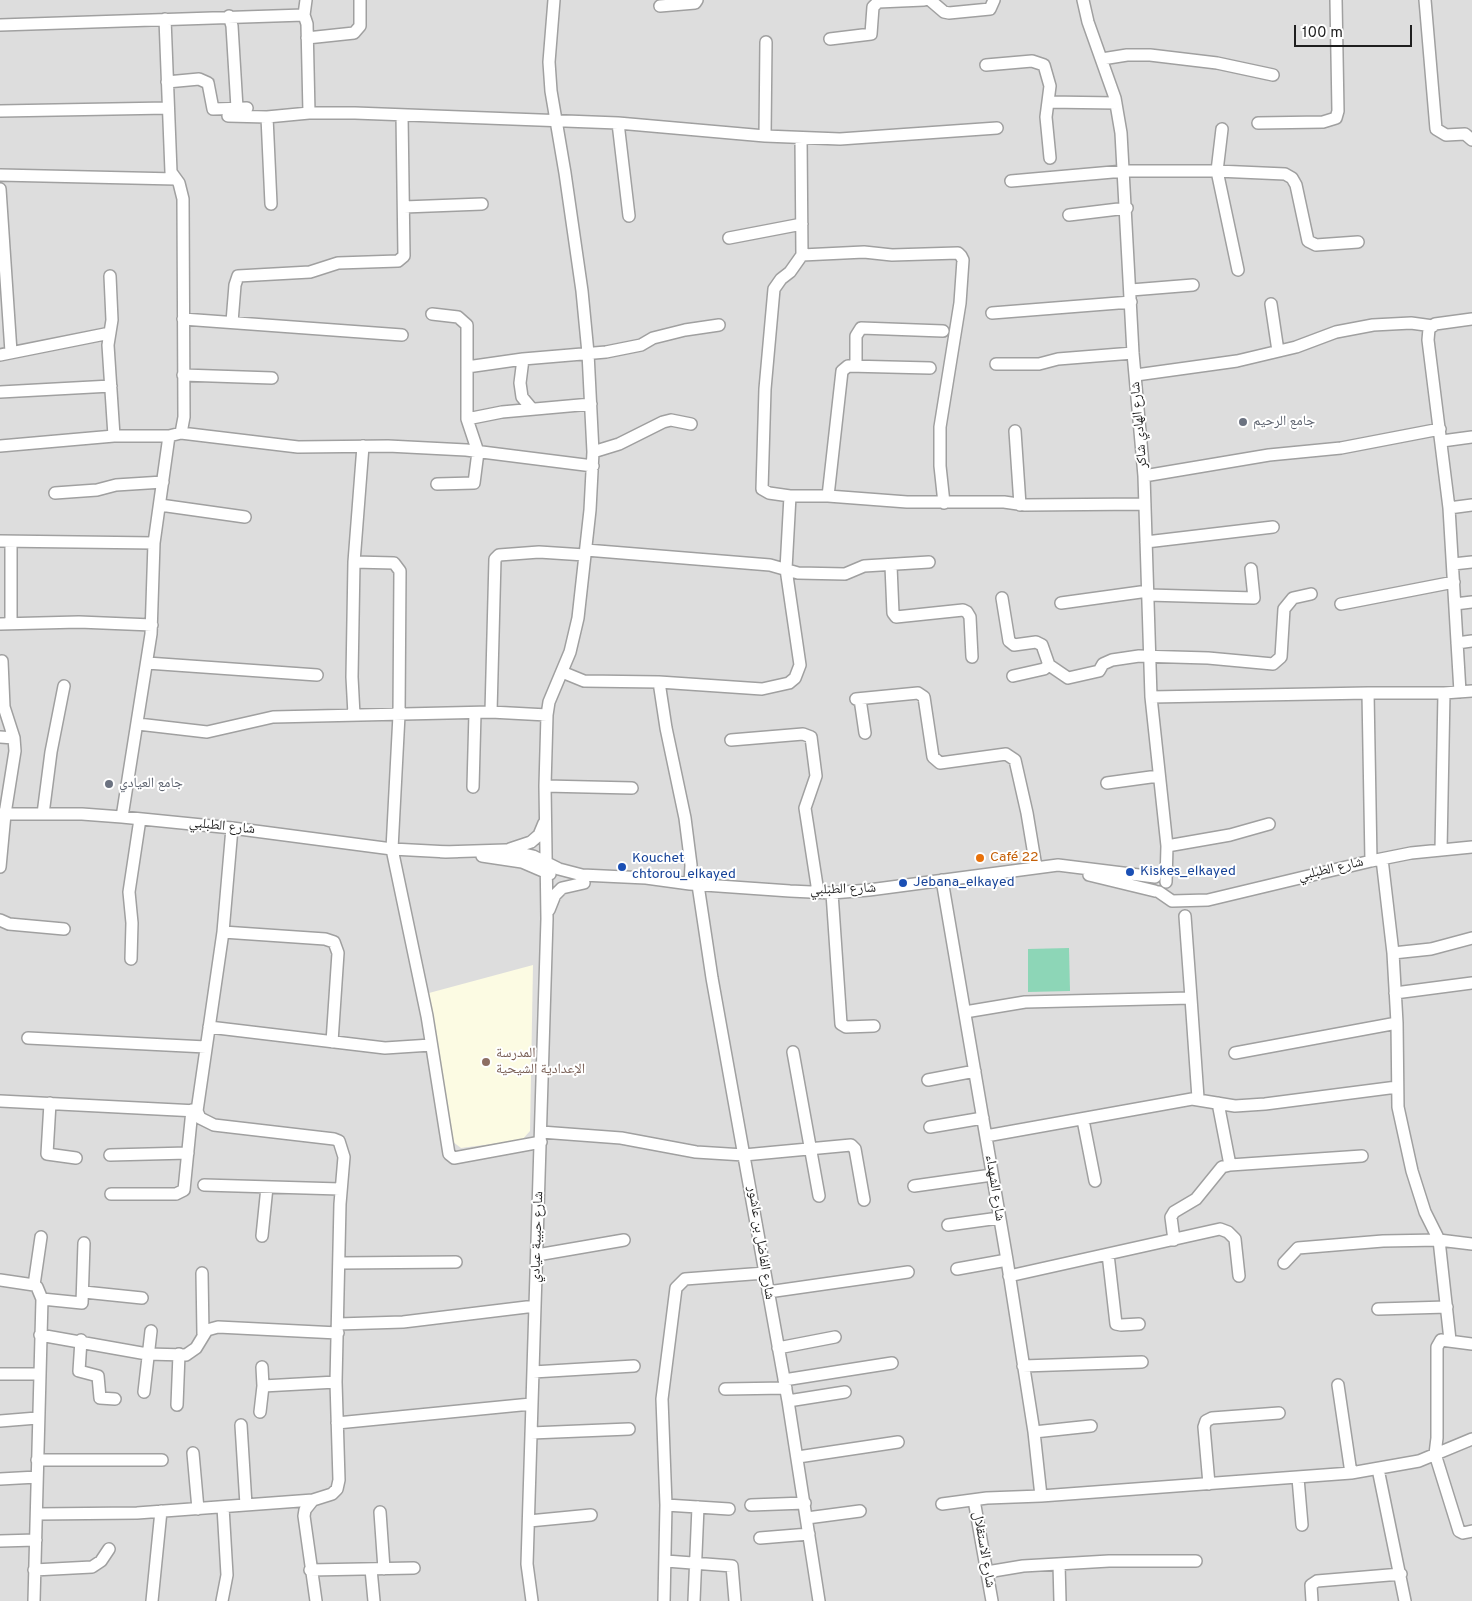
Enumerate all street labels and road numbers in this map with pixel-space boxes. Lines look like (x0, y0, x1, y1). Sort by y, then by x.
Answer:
street label: شارع الهادي شاكر (1128, 381, 1152, 469)
street label: شارع الطبلبي (188, 815, 256, 839)
street label: شارع الطبلبي (1297, 854, 1365, 886)
street label: شارع الطبلبي (810, 880, 876, 900)
street label: شارع الشهداء (980, 1154, 1008, 1222)
street label: شارع الفاضل بن عاشور (743, 1185, 777, 1301)
street label: شارع حبيبة عيادي (528, 1191, 548, 1283)
street label: شارع الاستقلال (968, 1511, 998, 1589)

